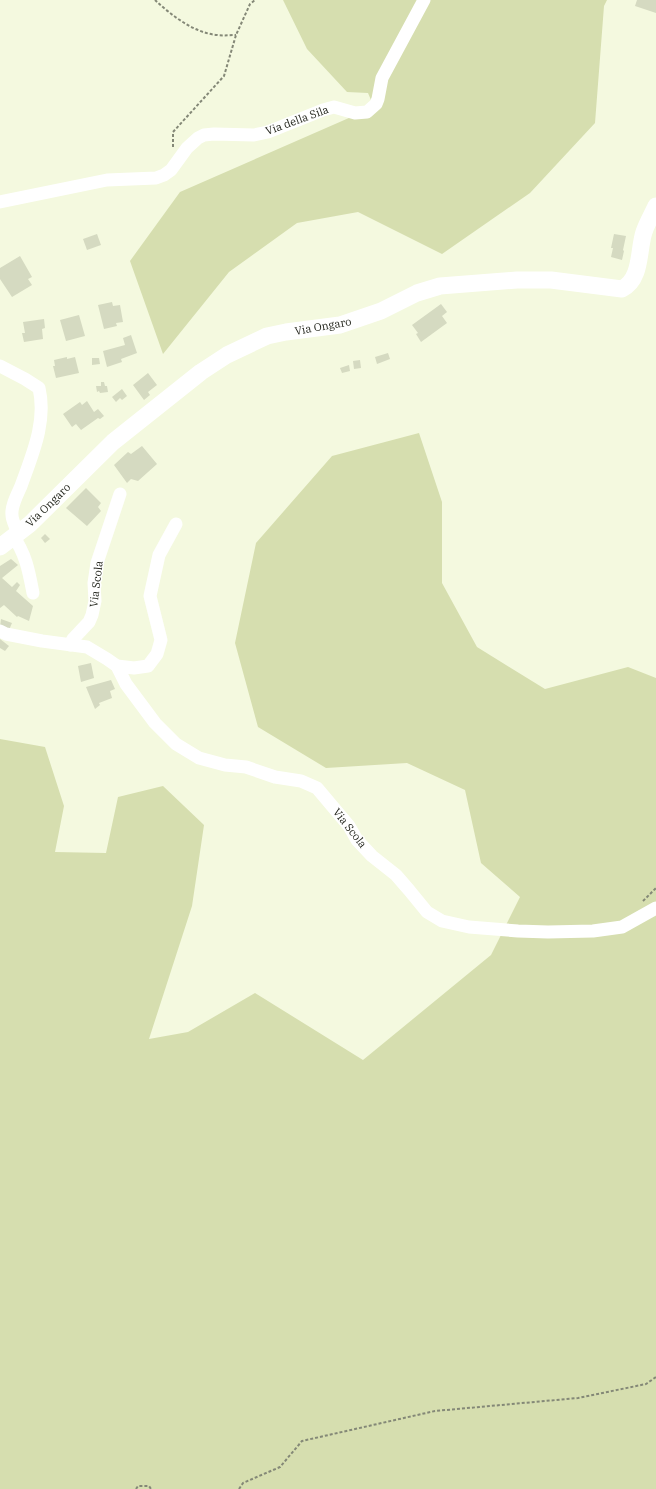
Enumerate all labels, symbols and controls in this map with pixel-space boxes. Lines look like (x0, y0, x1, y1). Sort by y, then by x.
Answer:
street label: Via della Sila (264, 102, 330, 138)
street label: Via Ongaro (294, 314, 352, 338)
street label: Via Ongaro (23, 480, 73, 530)
street label: Via Scola (86, 560, 106, 608)
street label: Via Scola (330, 805, 370, 851)

